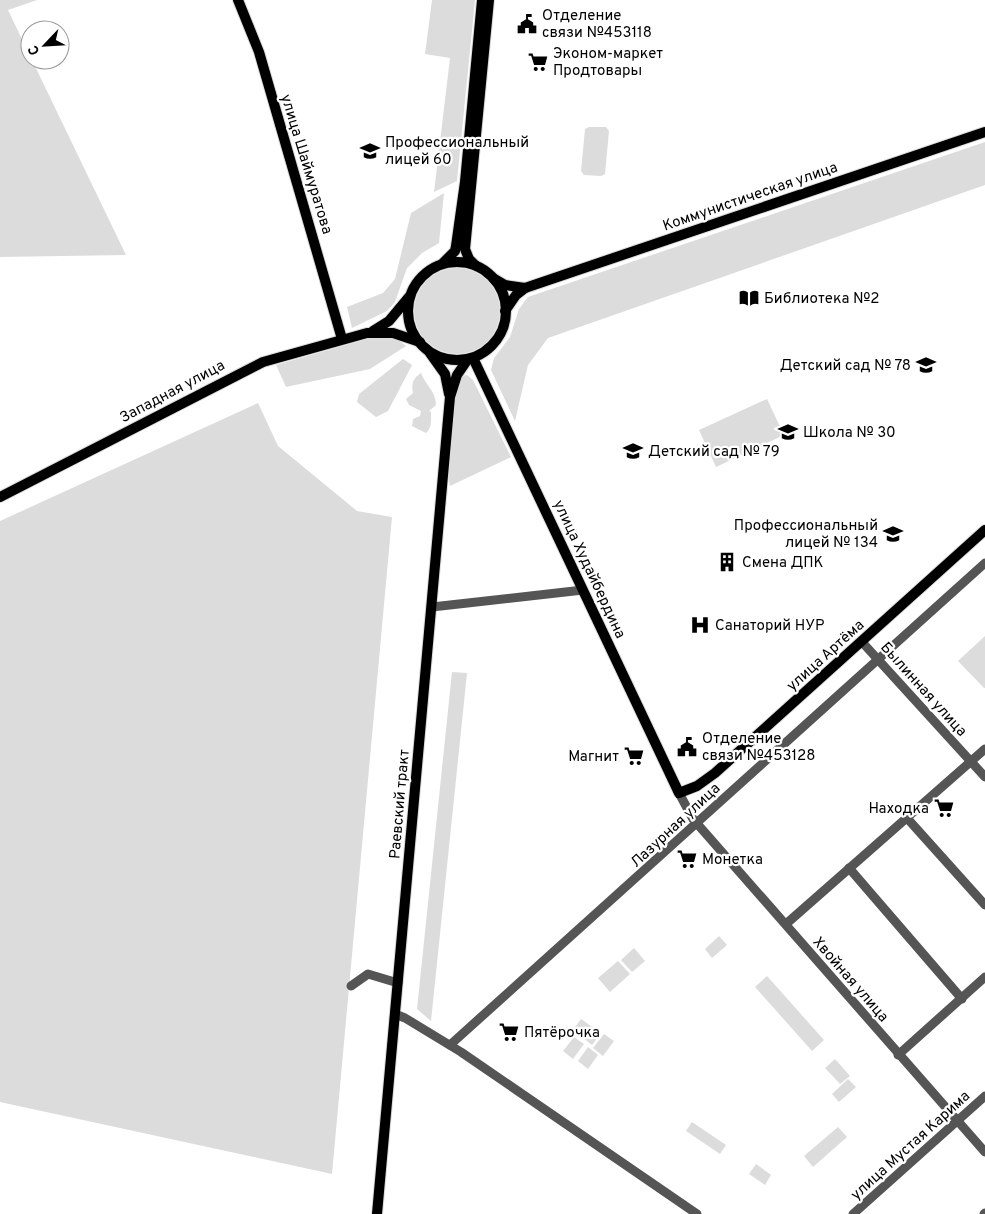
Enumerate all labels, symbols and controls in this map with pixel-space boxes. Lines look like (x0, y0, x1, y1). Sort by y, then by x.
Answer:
place label: Отделение связи №453118 (542, 7, 652, 43)
public building icon: Отделение связи №453118 (516, 13, 538, 35)
north arrow (20, 20, 70, 70)
text: С (25, 42, 44, 58)
place label: Эконом-маркет Продтовары (553, 45, 663, 81)
supermarket icon: Эконом-маркет Продтовары (527, 51, 549, 73)
street label: улица Шаймуратова (275, 92, 336, 237)
place label: Профессиональный лицей 60 (385, 134, 529, 170)
school or university icon: Профессиональный лицей 60 (359, 140, 381, 162)
street label: Коммунистическая улица (661, 159, 840, 236)
library icon: Библиотека №2 (738, 287, 760, 309)
place label: Библиотека №2 (764, 290, 880, 309)
school or university icon: Детский сад № 78 (915, 354, 937, 376)
street label: Западная улица (117, 357, 229, 428)
place label: Детский сад № 78 (780, 357, 911, 376)
school or university icon: Школа № 30 (777, 421, 799, 443)
place label: Школа № 30 (803, 424, 896, 443)
school or university icon: Детский сад № 79 (622, 440, 644, 462)
place label: Детский сад № 79 (648, 443, 780, 462)
street label: улица Худайбердина (548, 497, 629, 642)
place label: Профессиональный лицей № 134 (734, 517, 878, 553)
school or university icon: Профессиональный лицей № 134 (882, 523, 904, 545)
building icon: Смена ДПК (716, 551, 738, 573)
place label: Смена ДПК (742, 554, 824, 573)
hospital icon: Санаторий НУР (689, 614, 711, 636)
street label: улица Артёма (783, 616, 869, 696)
place label: Санаторий НУР (715, 617, 825, 636)
street label: Былинная улица (875, 639, 970, 741)
place label: Отделение связи №453128 (702, 730, 815, 766)
public building icon: Отделение связи №453128 (676, 736, 698, 758)
supermarket icon: Магнит (623, 745, 645, 767)
street label: Раевский тракт (386, 748, 415, 860)
place label: Магнит (568, 748, 619, 767)
street label: Лазурная улица (627, 780, 725, 872)
supermarket icon: Находка (933, 797, 955, 819)
place label: Находка (869, 800, 929, 819)
supermarket icon: Монетка (676, 848, 698, 870)
place label: Монетка (702, 851, 763, 870)
street label: Хвойная улица (808, 933, 892, 1027)
supermarket icon: Пятёрочка (498, 1021, 520, 1043)
place label: Пятёрочка (524, 1024, 600, 1043)
street label: улица Мустая Карима (847, 1087, 975, 1205)

